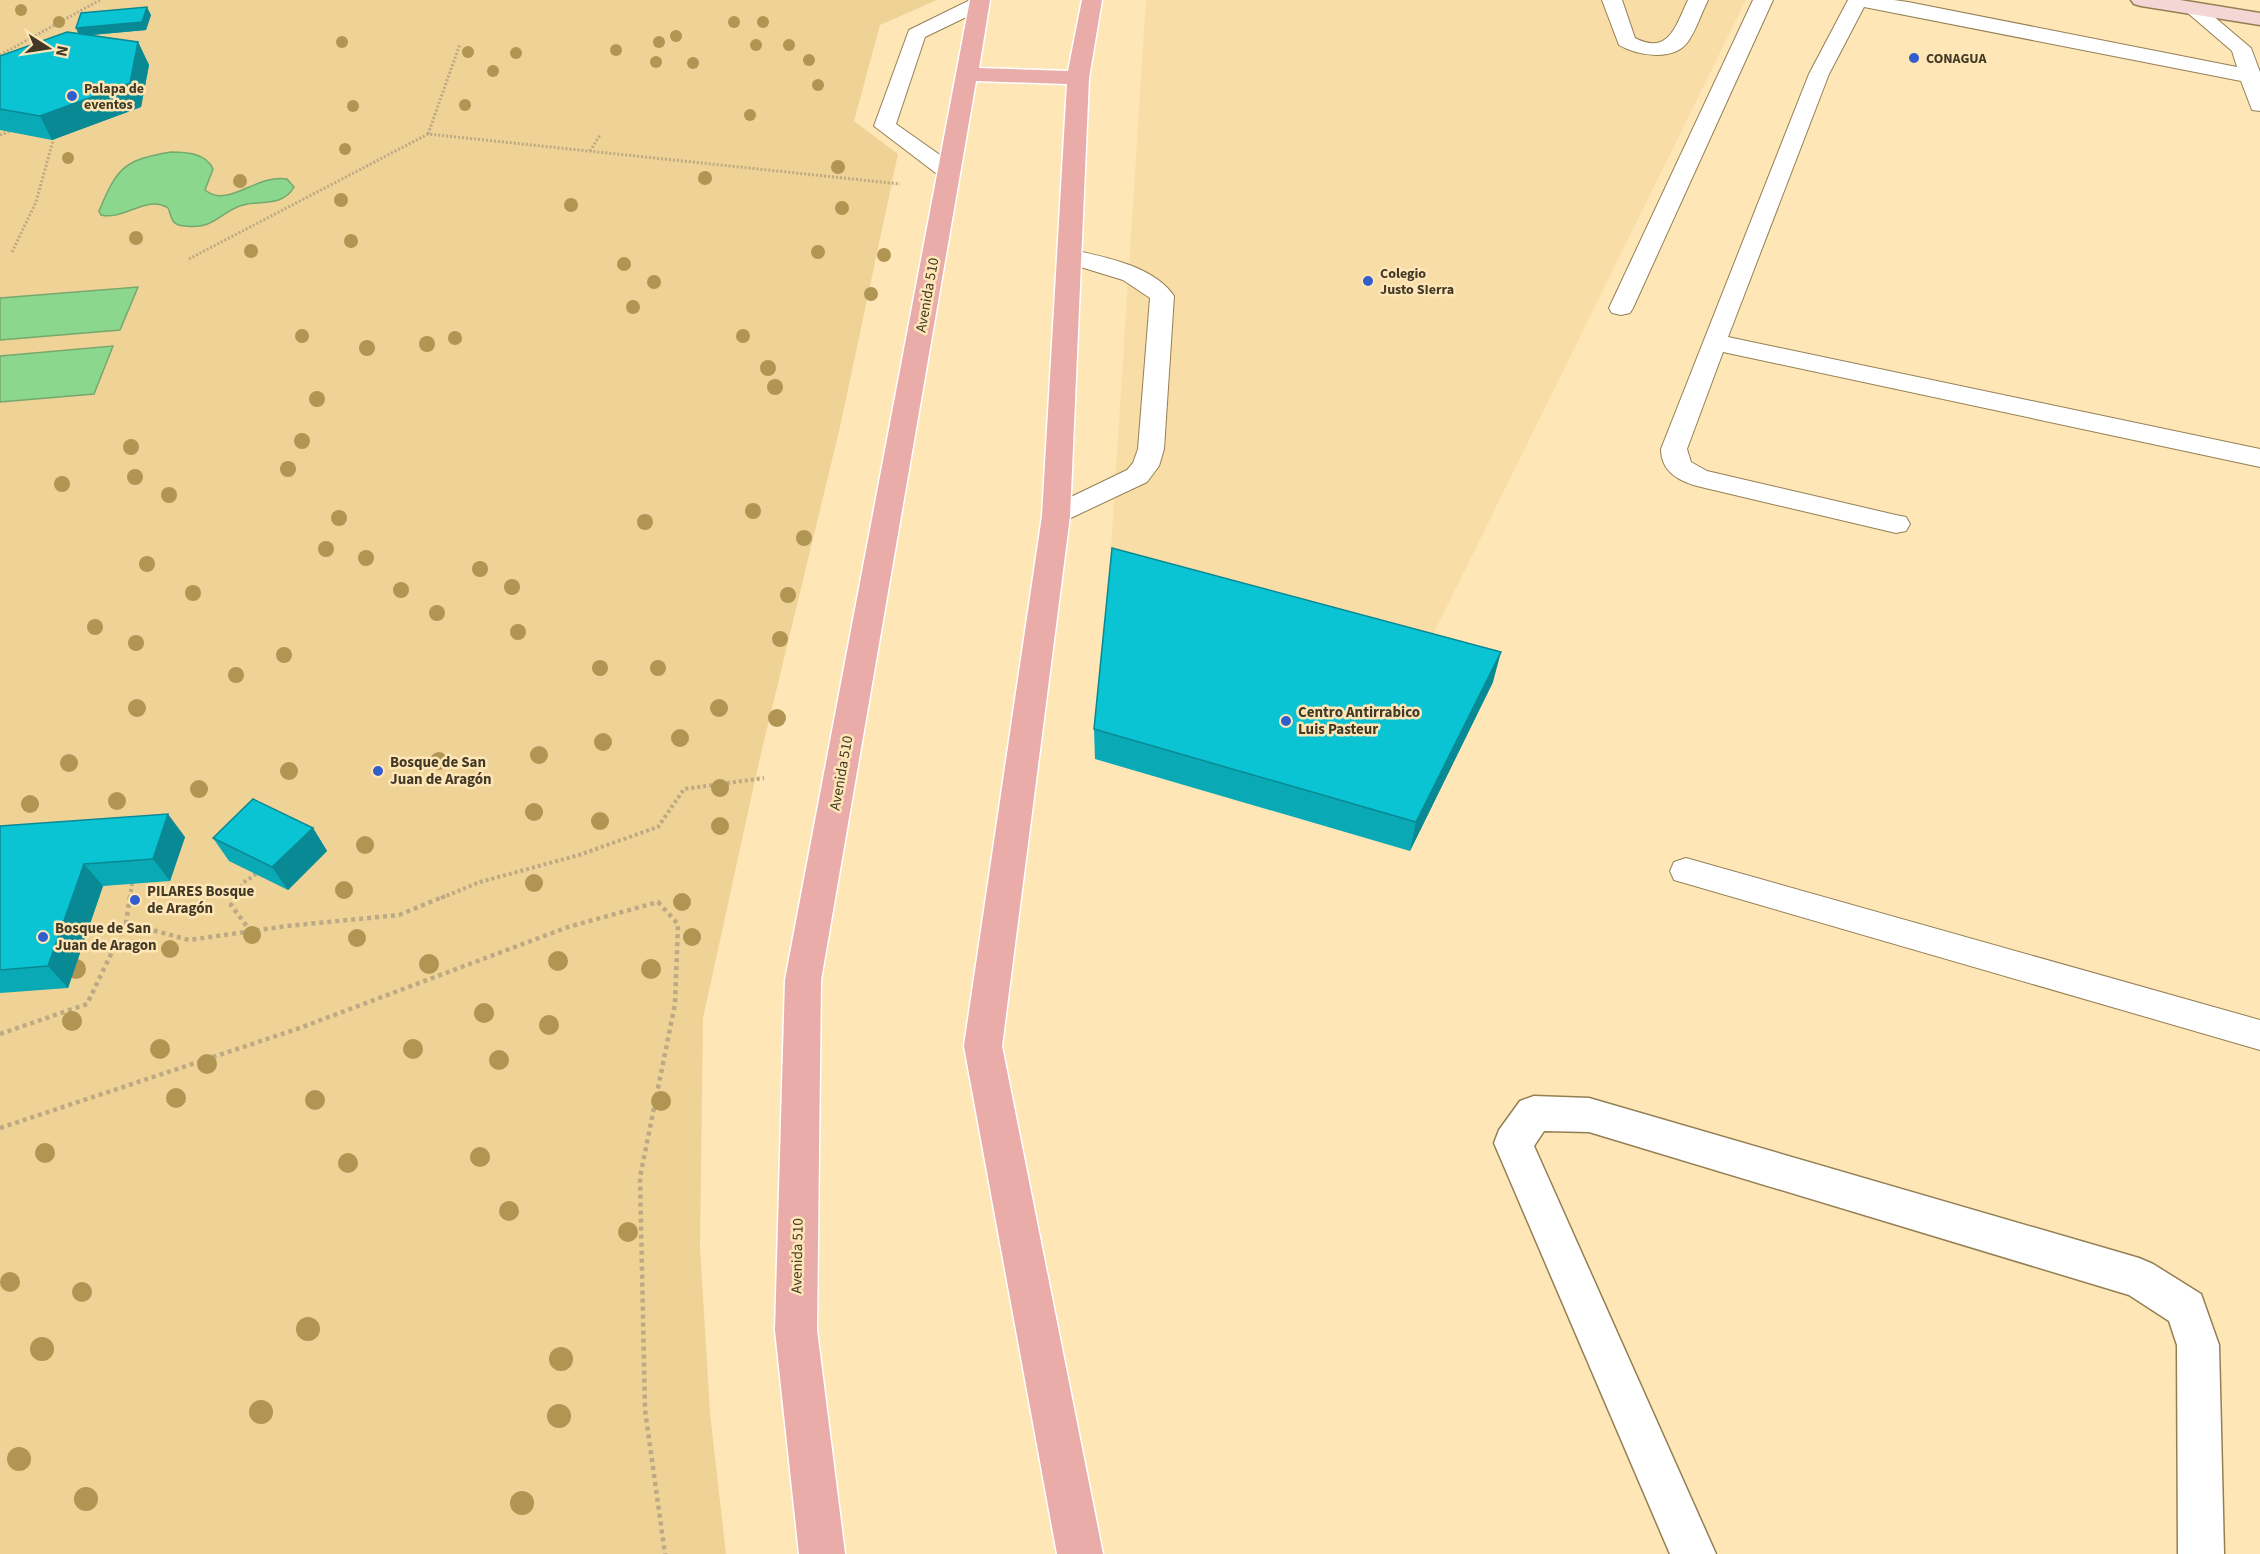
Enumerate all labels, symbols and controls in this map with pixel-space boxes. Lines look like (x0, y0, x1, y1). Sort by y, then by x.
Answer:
north arrow (18, 18, 78, 78)
text: N (50, 43, 74, 58)
place label: CONAGUA (1926, 49, 1987, 69)
marker: CONAGUA (1907, 51, 1921, 65)
place label: Palapa de eventos (84, 79, 144, 115)
marker: Palapa de eventos (65, 89, 79, 103)
street label: Avenida 510 (911, 256, 944, 334)
place label: Colegio Justo SIerra (1380, 264, 1454, 300)
marker: Colegio Justo SIerra (1361, 274, 1375, 288)
place label: Centro Antirrabico Luis Pasteur (1298, 702, 1420, 740)
marker: Centro Antirrabico Luis Pasteur (1279, 714, 1293, 728)
street label: Avenida 510 (825, 734, 858, 812)
place label: Bosque de San Juan de Aragón (390, 752, 492, 790)
marker: Bosque de San Juan de Aragón (371, 764, 385, 778)
place label: PILARES Bosque de Aragón (147, 881, 255, 919)
marker: PILARES Bosque de Aragón (128, 893, 142, 907)
place label: Bosque de San Juan de Aragon (55, 918, 157, 956)
marker: Bosque de San Juan de Aragon (36, 930, 50, 944)
street label: Avenida 510 (786, 1218, 809, 1294)

